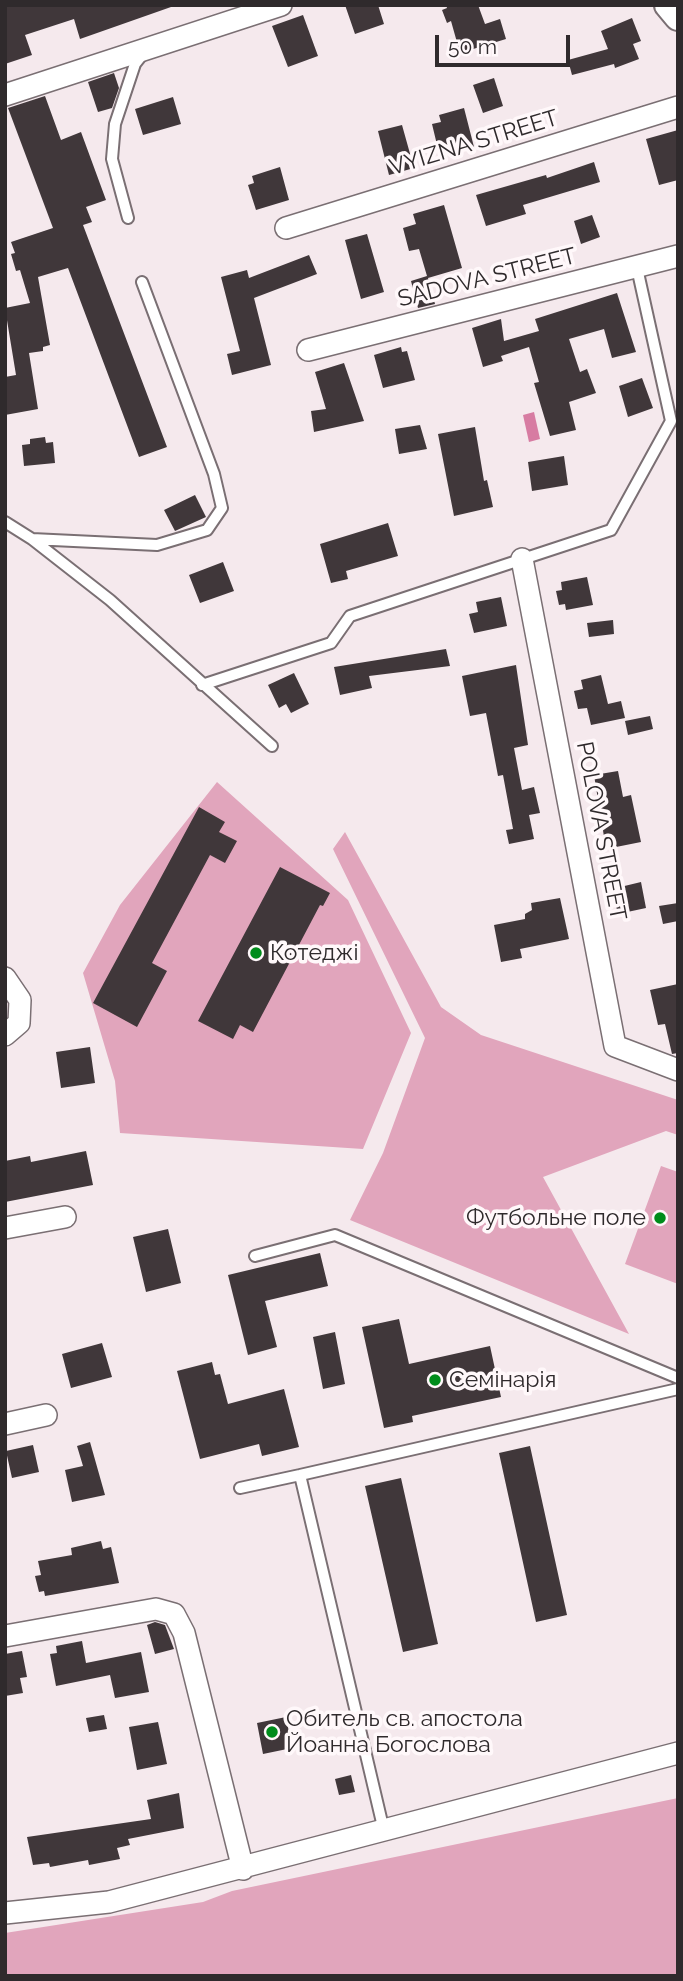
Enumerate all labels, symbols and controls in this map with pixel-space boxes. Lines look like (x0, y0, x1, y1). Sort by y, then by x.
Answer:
scale bar (438, 21, 573, 65)
text: 50 m (448, 34, 497, 59)
street label: VYIZNA STREET (386, 104, 562, 182)
street label: SADOVA STREET (395, 242, 579, 314)
street label: POLOVA STREET (570, 739, 632, 923)
place label: Котеджі (270, 939, 359, 967)
marker: Котеджі (248, 945, 264, 961)
place label: Футбольне поле (466, 1204, 646, 1232)
marker: Футбольне поле (652, 1210, 668, 1226)
place label: Семінарія (449, 1366, 556, 1394)
marker: Семінарія (427, 1372, 443, 1388)
place label: Обитель св. апостола Йоанна Богослова (286, 1705, 523, 1759)
marker: Обитель св. апостола Йоанна Богослова (264, 1724, 280, 1740)

